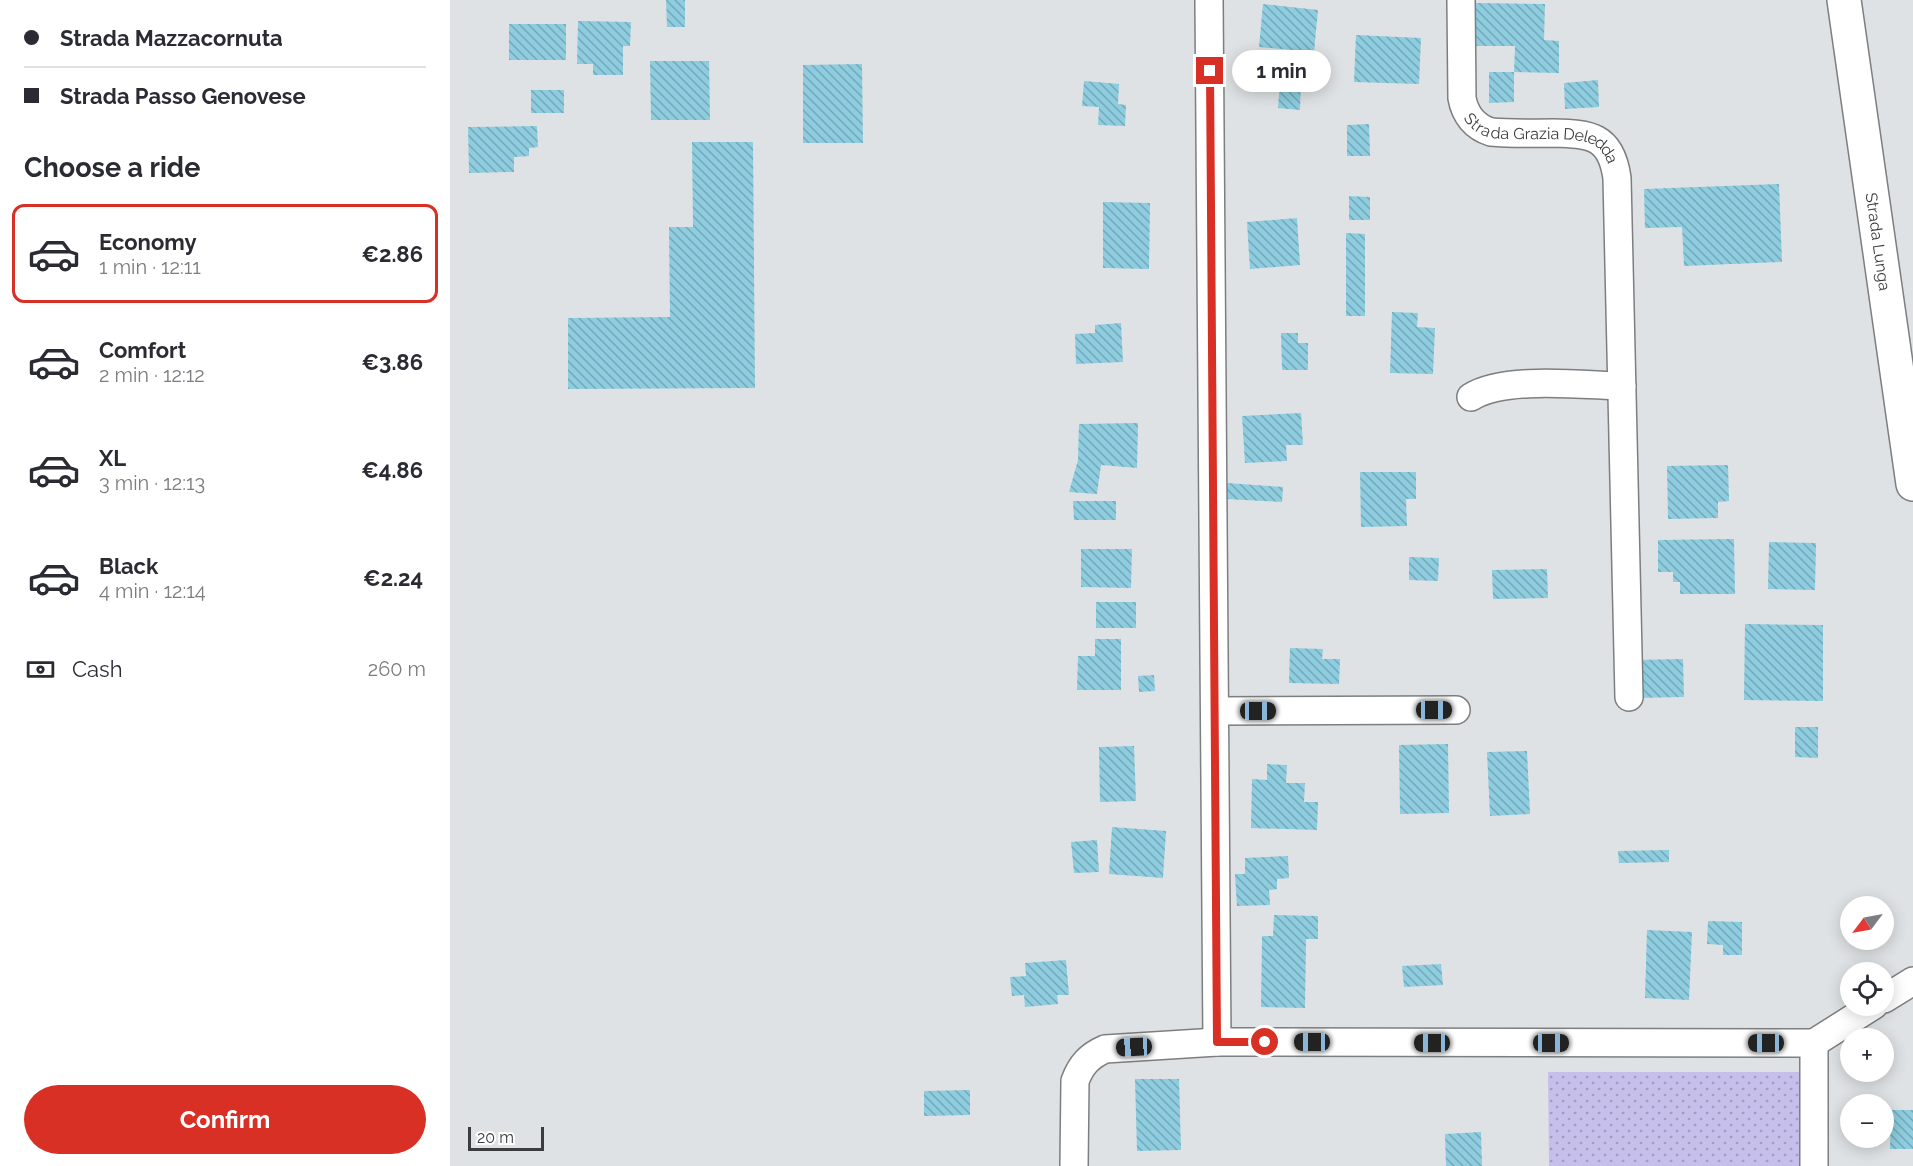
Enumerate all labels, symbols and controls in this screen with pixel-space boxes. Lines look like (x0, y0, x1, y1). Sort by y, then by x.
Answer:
text: Strada Mazzacornuta (60, 25, 283, 51)
callout: 1 min (1231, 50, 1330, 92)
route end (1196, 57, 1223, 84)
text: 1 min (1256, 59, 1307, 83)
text: Strada Passo Genovese (60, 83, 306, 109)
street label: Strada Grazia Deledda (1460, 109, 1622, 166)
text: Choose a ride (24, 152, 200, 183)
street label: Strada Lunga (1862, 191, 1894, 292)
icon: car (27, 227, 81, 281)
text: Economy (99, 229, 197, 255)
text: €2.86 (361, 241, 423, 267)
text: 1 min · 12:11 (99, 255, 201, 279)
icon: car (27, 335, 81, 389)
text: Comfort (99, 337, 186, 363)
text: €3.86 (362, 349, 423, 375)
text: 2 min · 12:12 (99, 363, 205, 387)
icon: car (27, 443, 81, 497)
text: XL (99, 445, 126, 471)
text: €4.86 (361, 457, 423, 483)
text: 3 min · 12:13 (99, 471, 205, 495)
icon: car (27, 551, 81, 605)
text: Black (99, 553, 158, 579)
text: €2.24 (363, 565, 423, 591)
text: 4 min · 12:14 (99, 579, 206, 603)
icon: cash (24, 653, 57, 686)
text: Cash (72, 656, 123, 682)
text: 260 m (368, 657, 426, 681)
car (1416, 701, 1452, 719)
car (1240, 702, 1276, 720)
north arrow (1840, 896, 1894, 950)
map controls (1840, 896, 1894, 1148)
button: locate (1840, 962, 1894, 1016)
route start (1251, 1028, 1278, 1055)
button: + (1840, 1028, 1894, 1082)
car (1294, 1033, 1330, 1051)
car (1414, 1034, 1450, 1052)
car (1533, 1034, 1569, 1052)
car (1748, 1034, 1784, 1052)
car (1116, 1037, 1152, 1057)
button: Confirm (24, 1085, 426, 1154)
button: − (1840, 1094, 1894, 1148)
scale bar (468, 1124, 544, 1152)
text: 20 m (477, 1128, 514, 1147)

